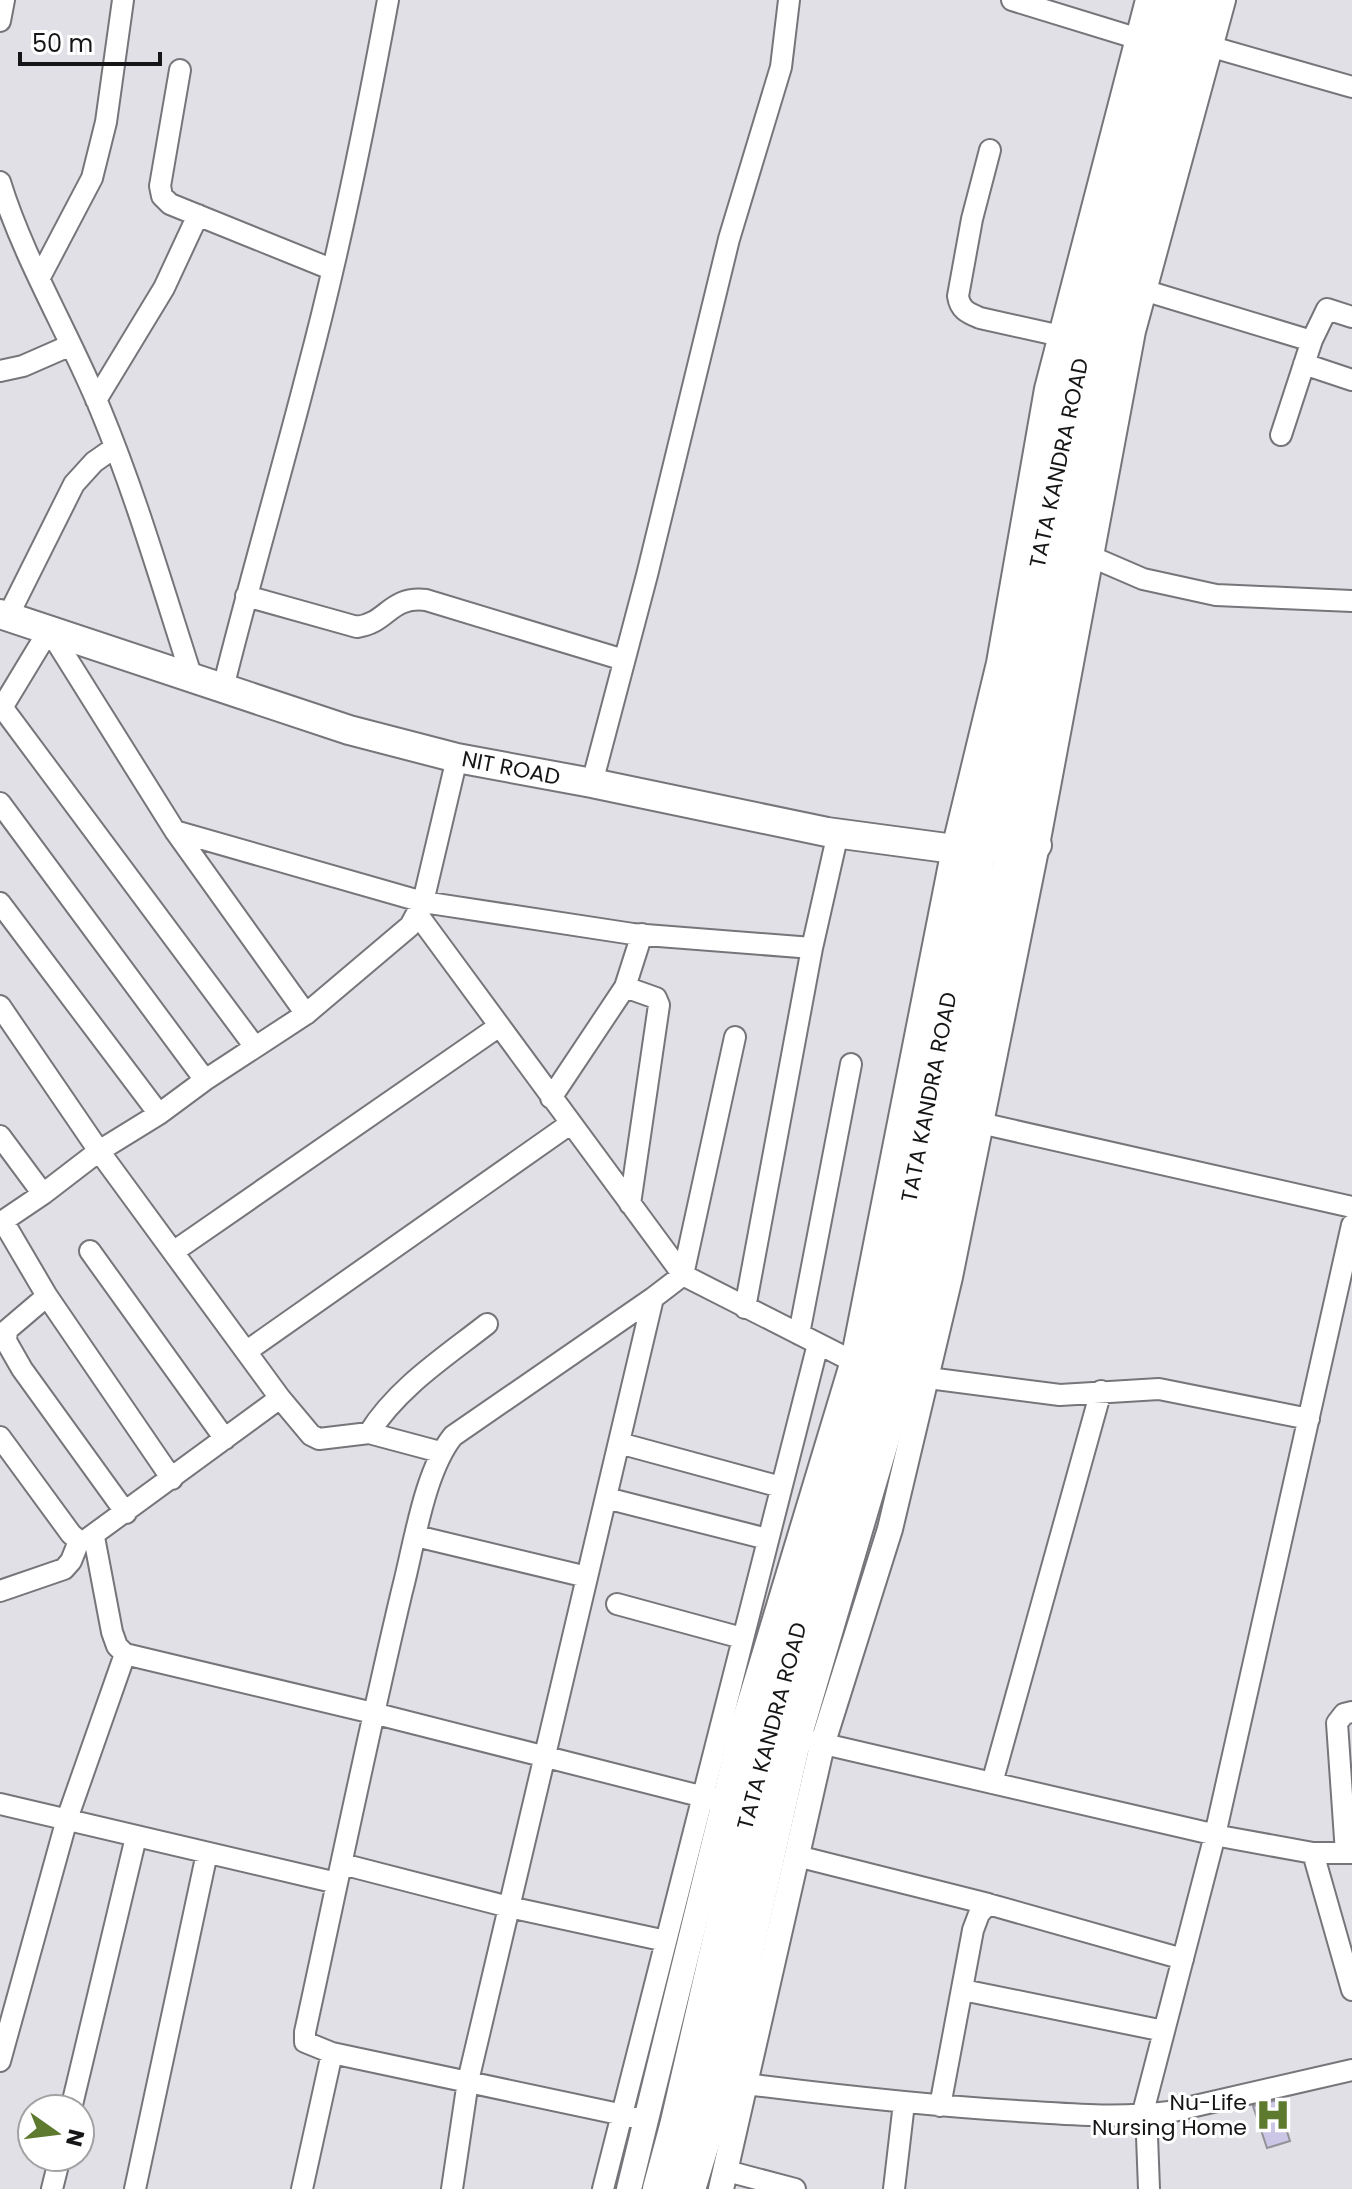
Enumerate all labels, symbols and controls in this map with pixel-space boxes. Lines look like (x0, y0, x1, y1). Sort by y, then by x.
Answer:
scale bar (20, 16, 160, 66)
text: 50 m (32, 27, 93, 60)
street label: TATA KANDRA ROAD (1022, 355, 1096, 571)
street label: NIT ROAD (459, 743, 563, 793)
street label: TATA KANDRA ROAD (893, 989, 965, 1205)
street label: TATA KANDRA ROAD (729, 1619, 815, 1833)
place label: Nu-Life Nursing Home (1092, 2087, 1247, 2143)
north arrow (16, 2093, 96, 2173)
hospital icon: Nu-Life Nursing Home (1254, 2096, 1292, 2134)
text: N (58, 2126, 92, 2149)

